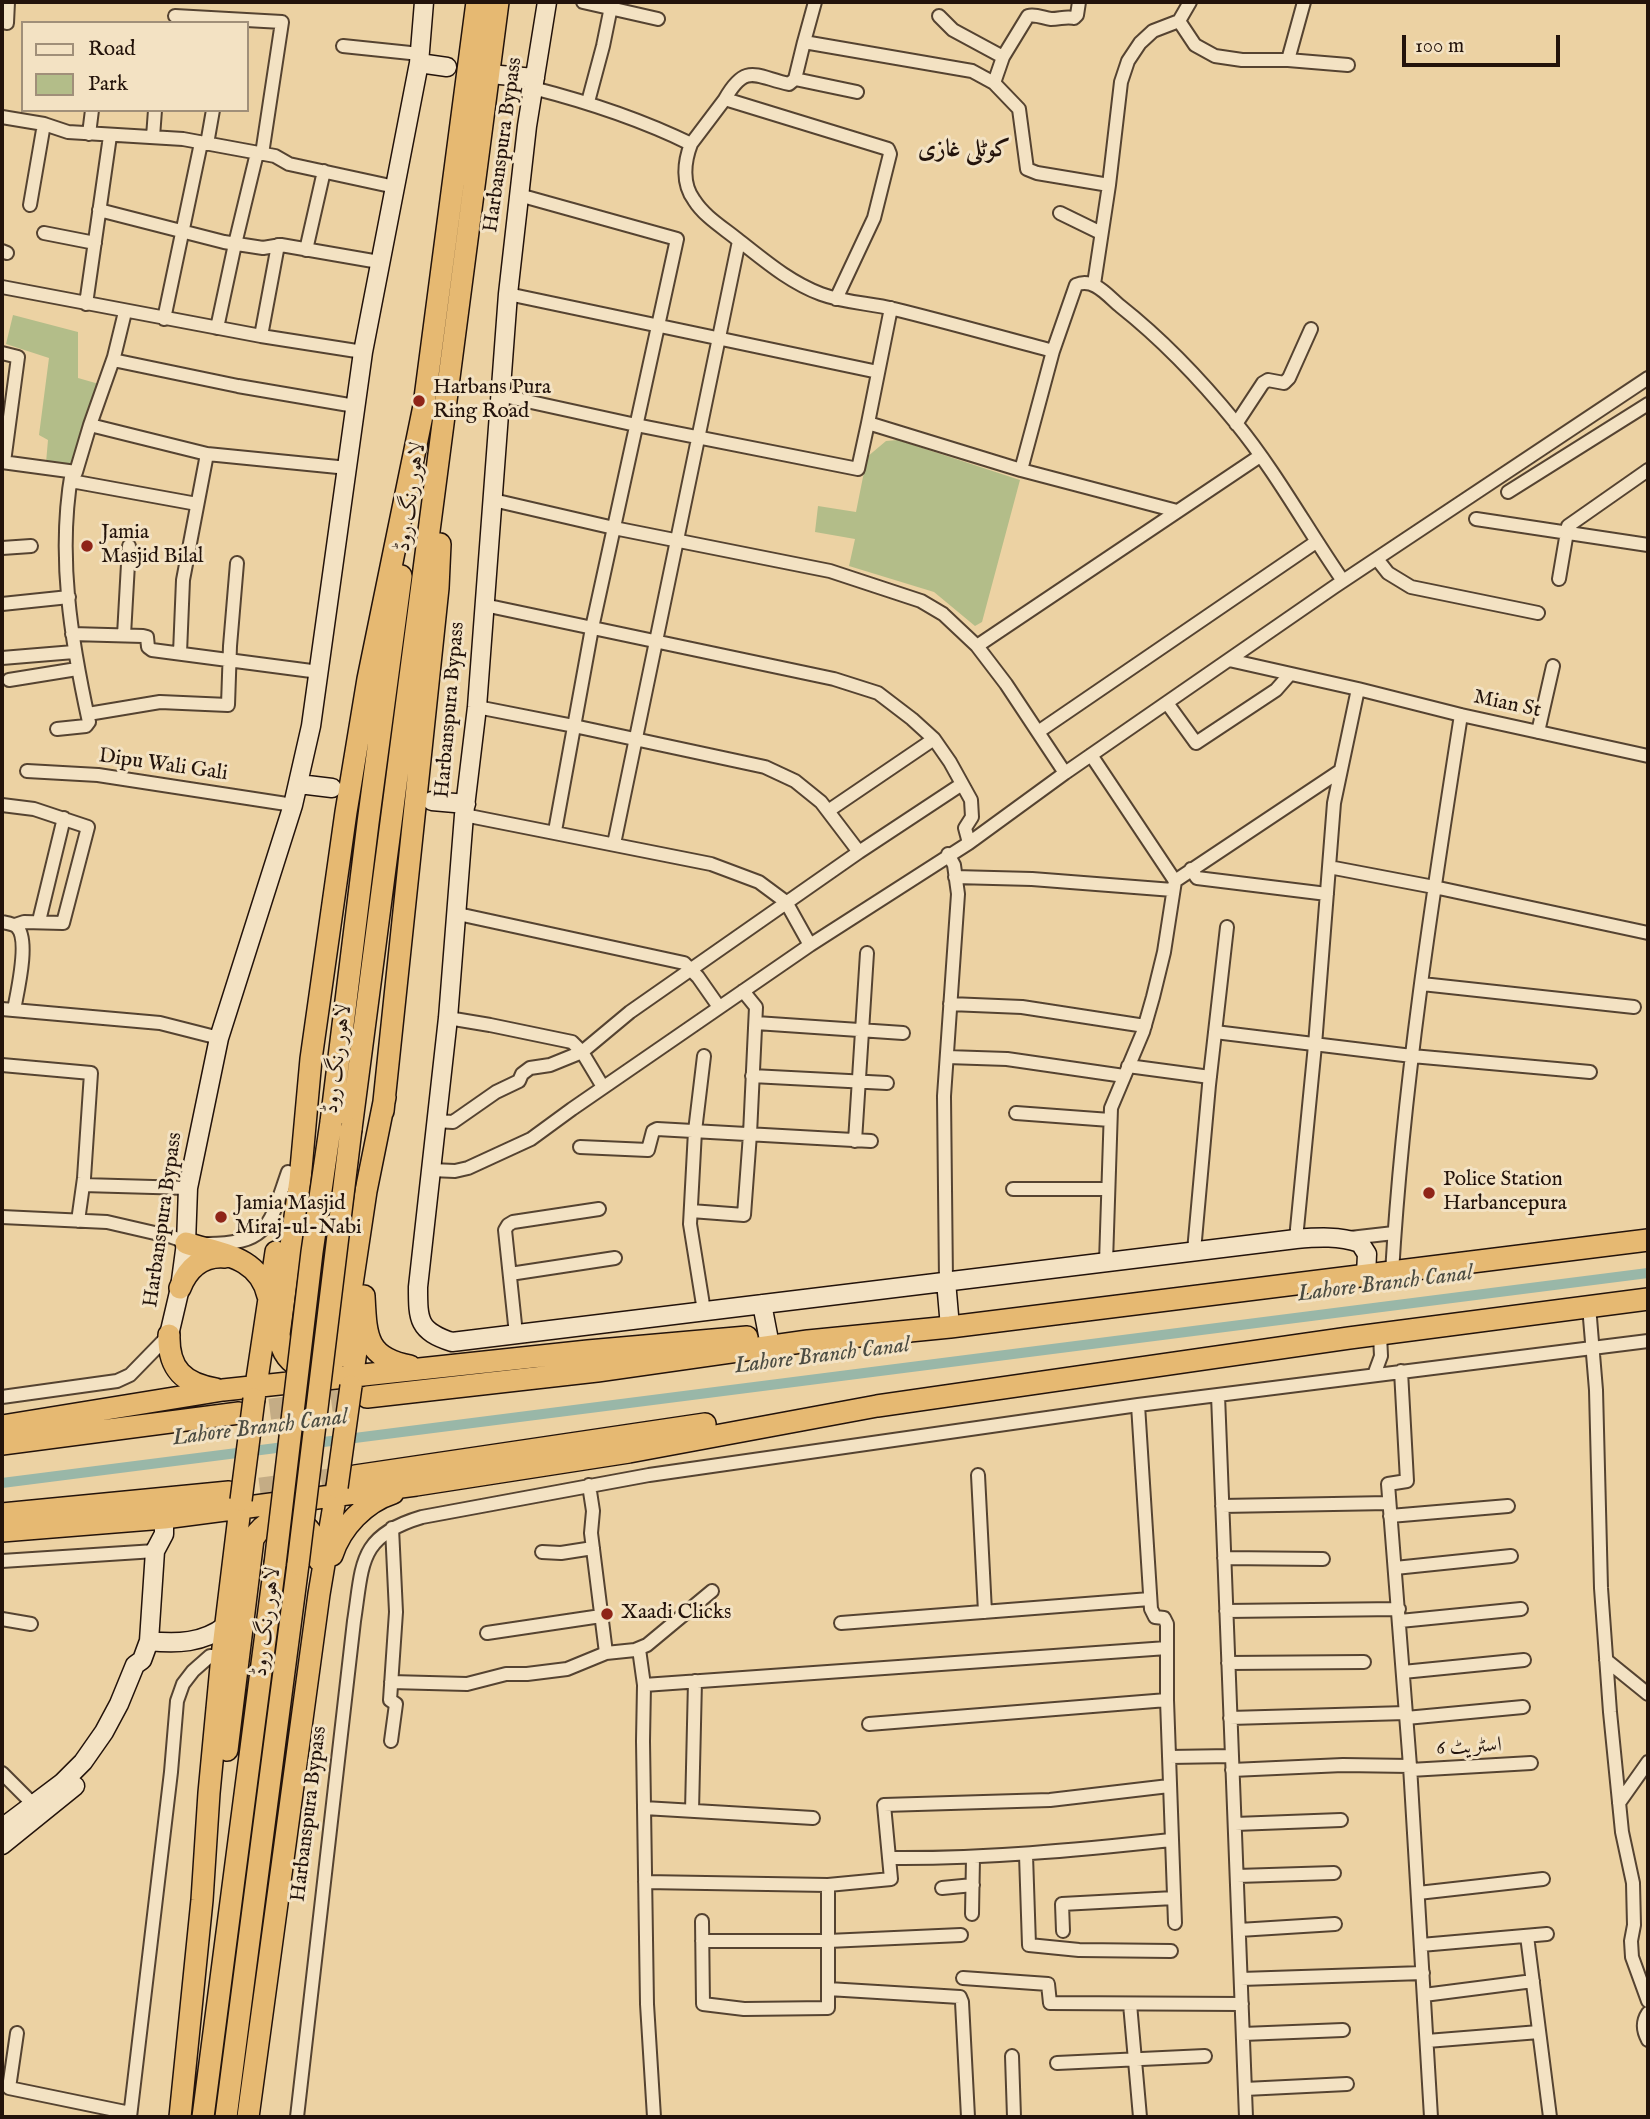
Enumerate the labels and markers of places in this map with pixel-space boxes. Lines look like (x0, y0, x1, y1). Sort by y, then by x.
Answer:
place label: Harbans Pura Ring Road (433, 376, 551, 426)
marker: Harbans Pura Ring Road (411, 393, 427, 409)
place label: Jamia Masjid Bilal (101, 521, 204, 571)
marker: Jamia Masjid Bilal (79, 538, 95, 554)
place label: Police Station Harbancepura (1443, 1168, 1567, 1218)
marker: Police Station Harbancepura (1421, 1185, 1437, 1201)
place label: Jamia Masjid Miraj-ul-Nabi (235, 1192, 362, 1242)
marker: Jamia Masjid Miraj-ul-Nabi (213, 1209, 229, 1225)
place label: Xaadi Clicks (621, 1601, 731, 1627)
marker: Xaadi Clicks (599, 1606, 615, 1622)

